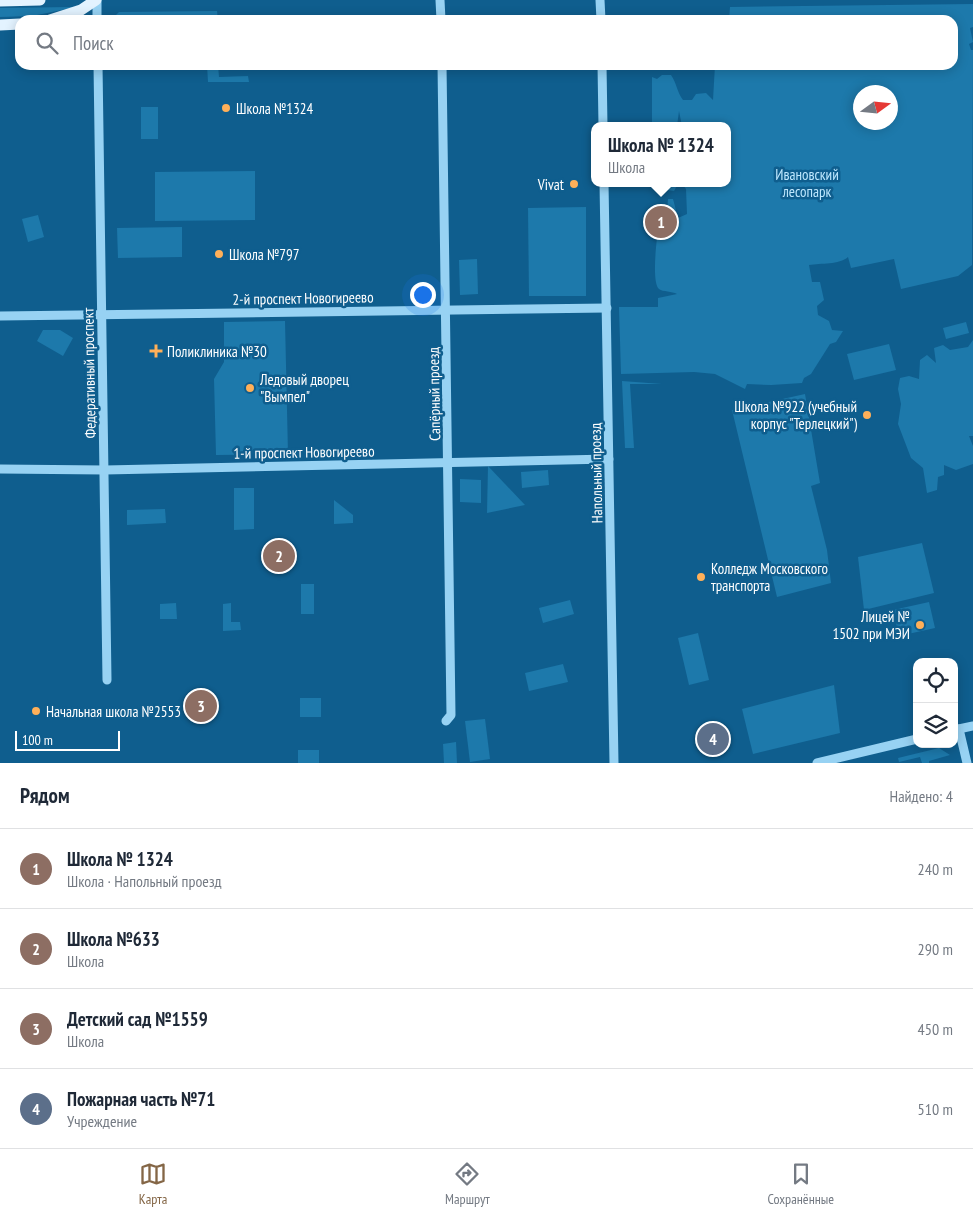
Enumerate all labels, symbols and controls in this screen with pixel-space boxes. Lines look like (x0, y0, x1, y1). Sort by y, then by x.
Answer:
search box (15, 15, 958, 70)
icon: search (33, 29, 61, 57)
text: Поиск (73, 31, 114, 55)
north arrow (853, 85, 898, 130)
place label: Школа №1324 (236, 99, 314, 118)
marker: Школа №1324 (220, 102, 232, 114)
popup (591, 122, 731, 187)
text: Школа № 1324 (608, 133, 714, 157)
text: Школа (608, 157, 645, 177)
park label: Ивановский лесопарк (775, 165, 839, 201)
place label: Vivat (537, 175, 564, 194)
marker: Vivat (568, 178, 580, 190)
pin: 1 (645, 203, 677, 241)
place label: Школа №797 (229, 245, 300, 264)
marker: Школа №797 (213, 248, 225, 260)
your location (410, 282, 436, 308)
street label: 2-й проспект Новогиреево (232, 287, 374, 309)
street label: Федеративный проспект (78, 307, 100, 438)
place label: Поликлиника №30 (167, 342, 267, 361)
marker: Поликлиника №30 (149, 344, 163, 358)
street label: Сапёрный проезд (424, 346, 444, 441)
place label: Ледовый дворец "Вымпел" (259, 370, 349, 406)
marker: Ледовый дворец "Вымпел" (244, 382, 256, 394)
place label: Школа №922 (учебный корпус "Терлецкий") (734, 397, 858, 433)
marker: Школа №922 (учебный корпус "Терлецкий") (861, 409, 873, 421)
street label: Напольный проезд (586, 422, 606, 523)
street label: 1-й проспект Новогиреево (233, 441, 375, 463)
pin: 2 (263, 537, 295, 575)
place label: Колледж Московского транспорта (711, 559, 828, 595)
marker: Колледж Московского транспорта (695, 571, 707, 583)
place label: Лицей № 1502 при МЭИ (832, 607, 910, 643)
marker: Лицей № 1502 при МЭИ (914, 619, 926, 631)
map controls (913, 658, 958, 748)
button: locate (913, 658, 958, 703)
pin: 3 (185, 687, 217, 725)
place label: Начальная школа №2553 (46, 702, 181, 721)
button: layers (913, 703, 958, 748)
marker: Начальная школа №2553 (30, 705, 42, 717)
pin: 4 (697, 720, 729, 758)
scale bar (15, 728, 120, 751)
text: 100 m (22, 731, 53, 749)
text: Рядом (20, 782, 70, 809)
text: Найдено: 4 (890, 786, 953, 806)
text: Школа № 1324 (67, 847, 173, 871)
text: 1 (32, 859, 40, 879)
text: 240 m (918, 859, 953, 879)
text: Школа · Напольный проезд (67, 871, 222, 891)
text: Школа №633 (67, 927, 160, 951)
text: 2 (32, 939, 40, 959)
text: 290 m (918, 939, 953, 959)
text: Школа (67, 951, 104, 971)
text: Детский сад №1559 (67, 1007, 208, 1031)
text: 3 (32, 1019, 40, 1039)
text: 450 m (918, 1019, 953, 1039)
text: Школа (67, 1031, 104, 1051)
text: Пожарная часть №71 (67, 1087, 215, 1111)
text: 4 (32, 1099, 40, 1119)
text: 510 m (918, 1099, 953, 1119)
text: Учреждение (67, 1111, 137, 1131)
tab: Карта (139, 1160, 167, 1208)
tab: Маршрут (445, 1160, 490, 1208)
tab: Сохранённые (767, 1160, 834, 1208)

